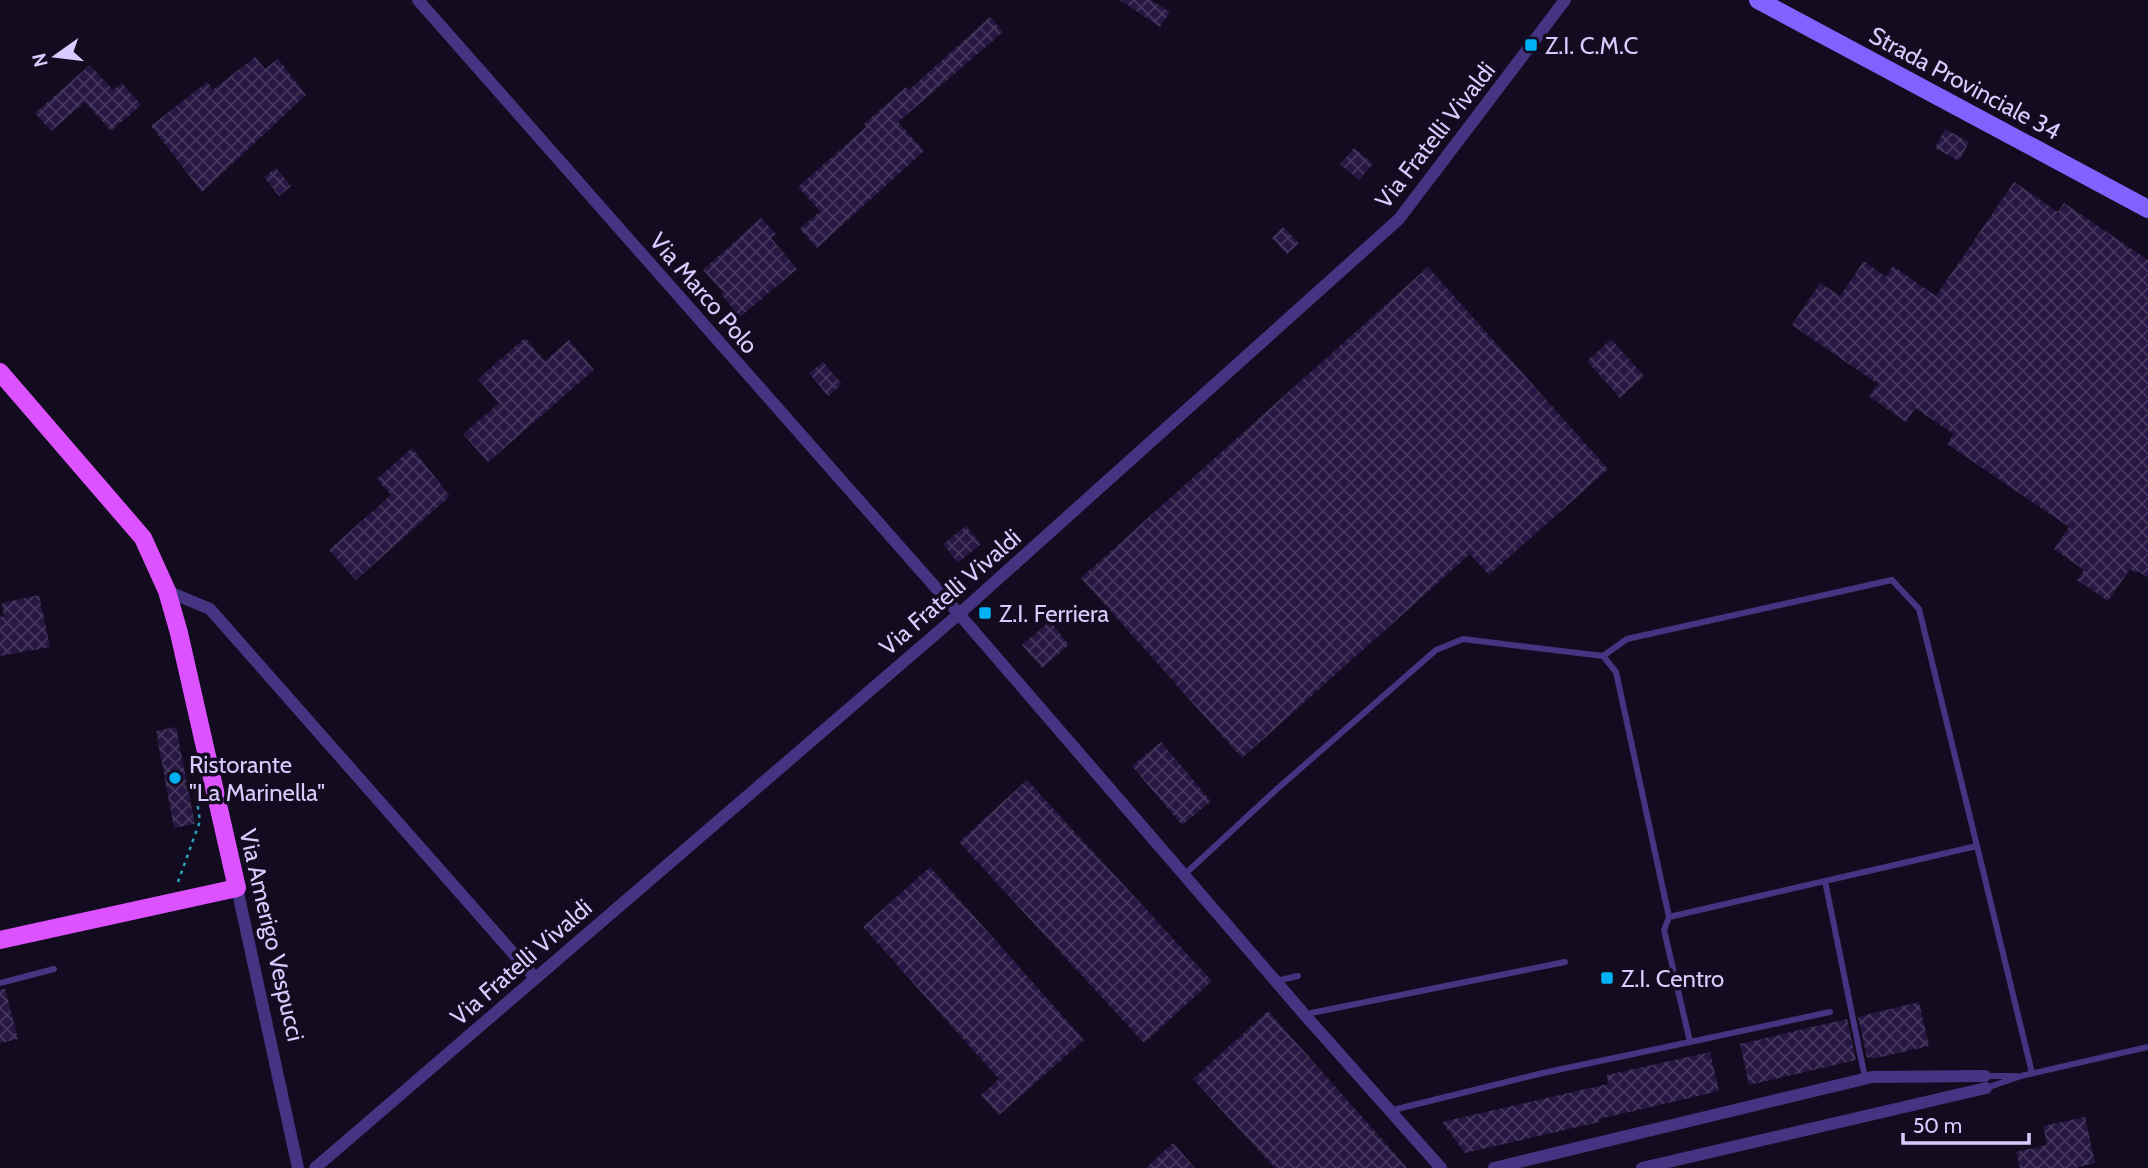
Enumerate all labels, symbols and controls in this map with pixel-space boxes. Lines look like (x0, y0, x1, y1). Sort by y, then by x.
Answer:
street label: Strada Provinciale 34 (1864, 20, 2066, 146)
north arrow (21, 21, 91, 91)
place label: Z.I. C.M.C (1545, 31, 1638, 60)
marker: Z.I. C.M.C (1523, 37, 1539, 53)
text: N (27, 51, 53, 69)
street label: Via Fratelli Vivaldi (1369, 56, 1501, 214)
street label: Via Marco Polo (644, 227, 764, 359)
street label: Via Fratelli Vivaldi (873, 523, 1027, 661)
place label: Z.I. Ferriera (999, 599, 1109, 628)
marker: Z.I. Ferriera (977, 605, 993, 621)
place label: Ristorante "La Marinella" (189, 750, 325, 807)
marker: Ristorante "La Marinella" (167, 770, 183, 786)
street label: Via Amerigo Vespucci (233, 826, 311, 1044)
street label: Via Fratelli Vivaldi (444, 893, 598, 1031)
place label: Z.I. Centro (1621, 964, 1724, 993)
marker: Z.I. Centro (1599, 970, 1615, 986)
scale bar (1903, 1102, 2029, 1146)
text: 50 m (1913, 1113, 1962, 1138)

